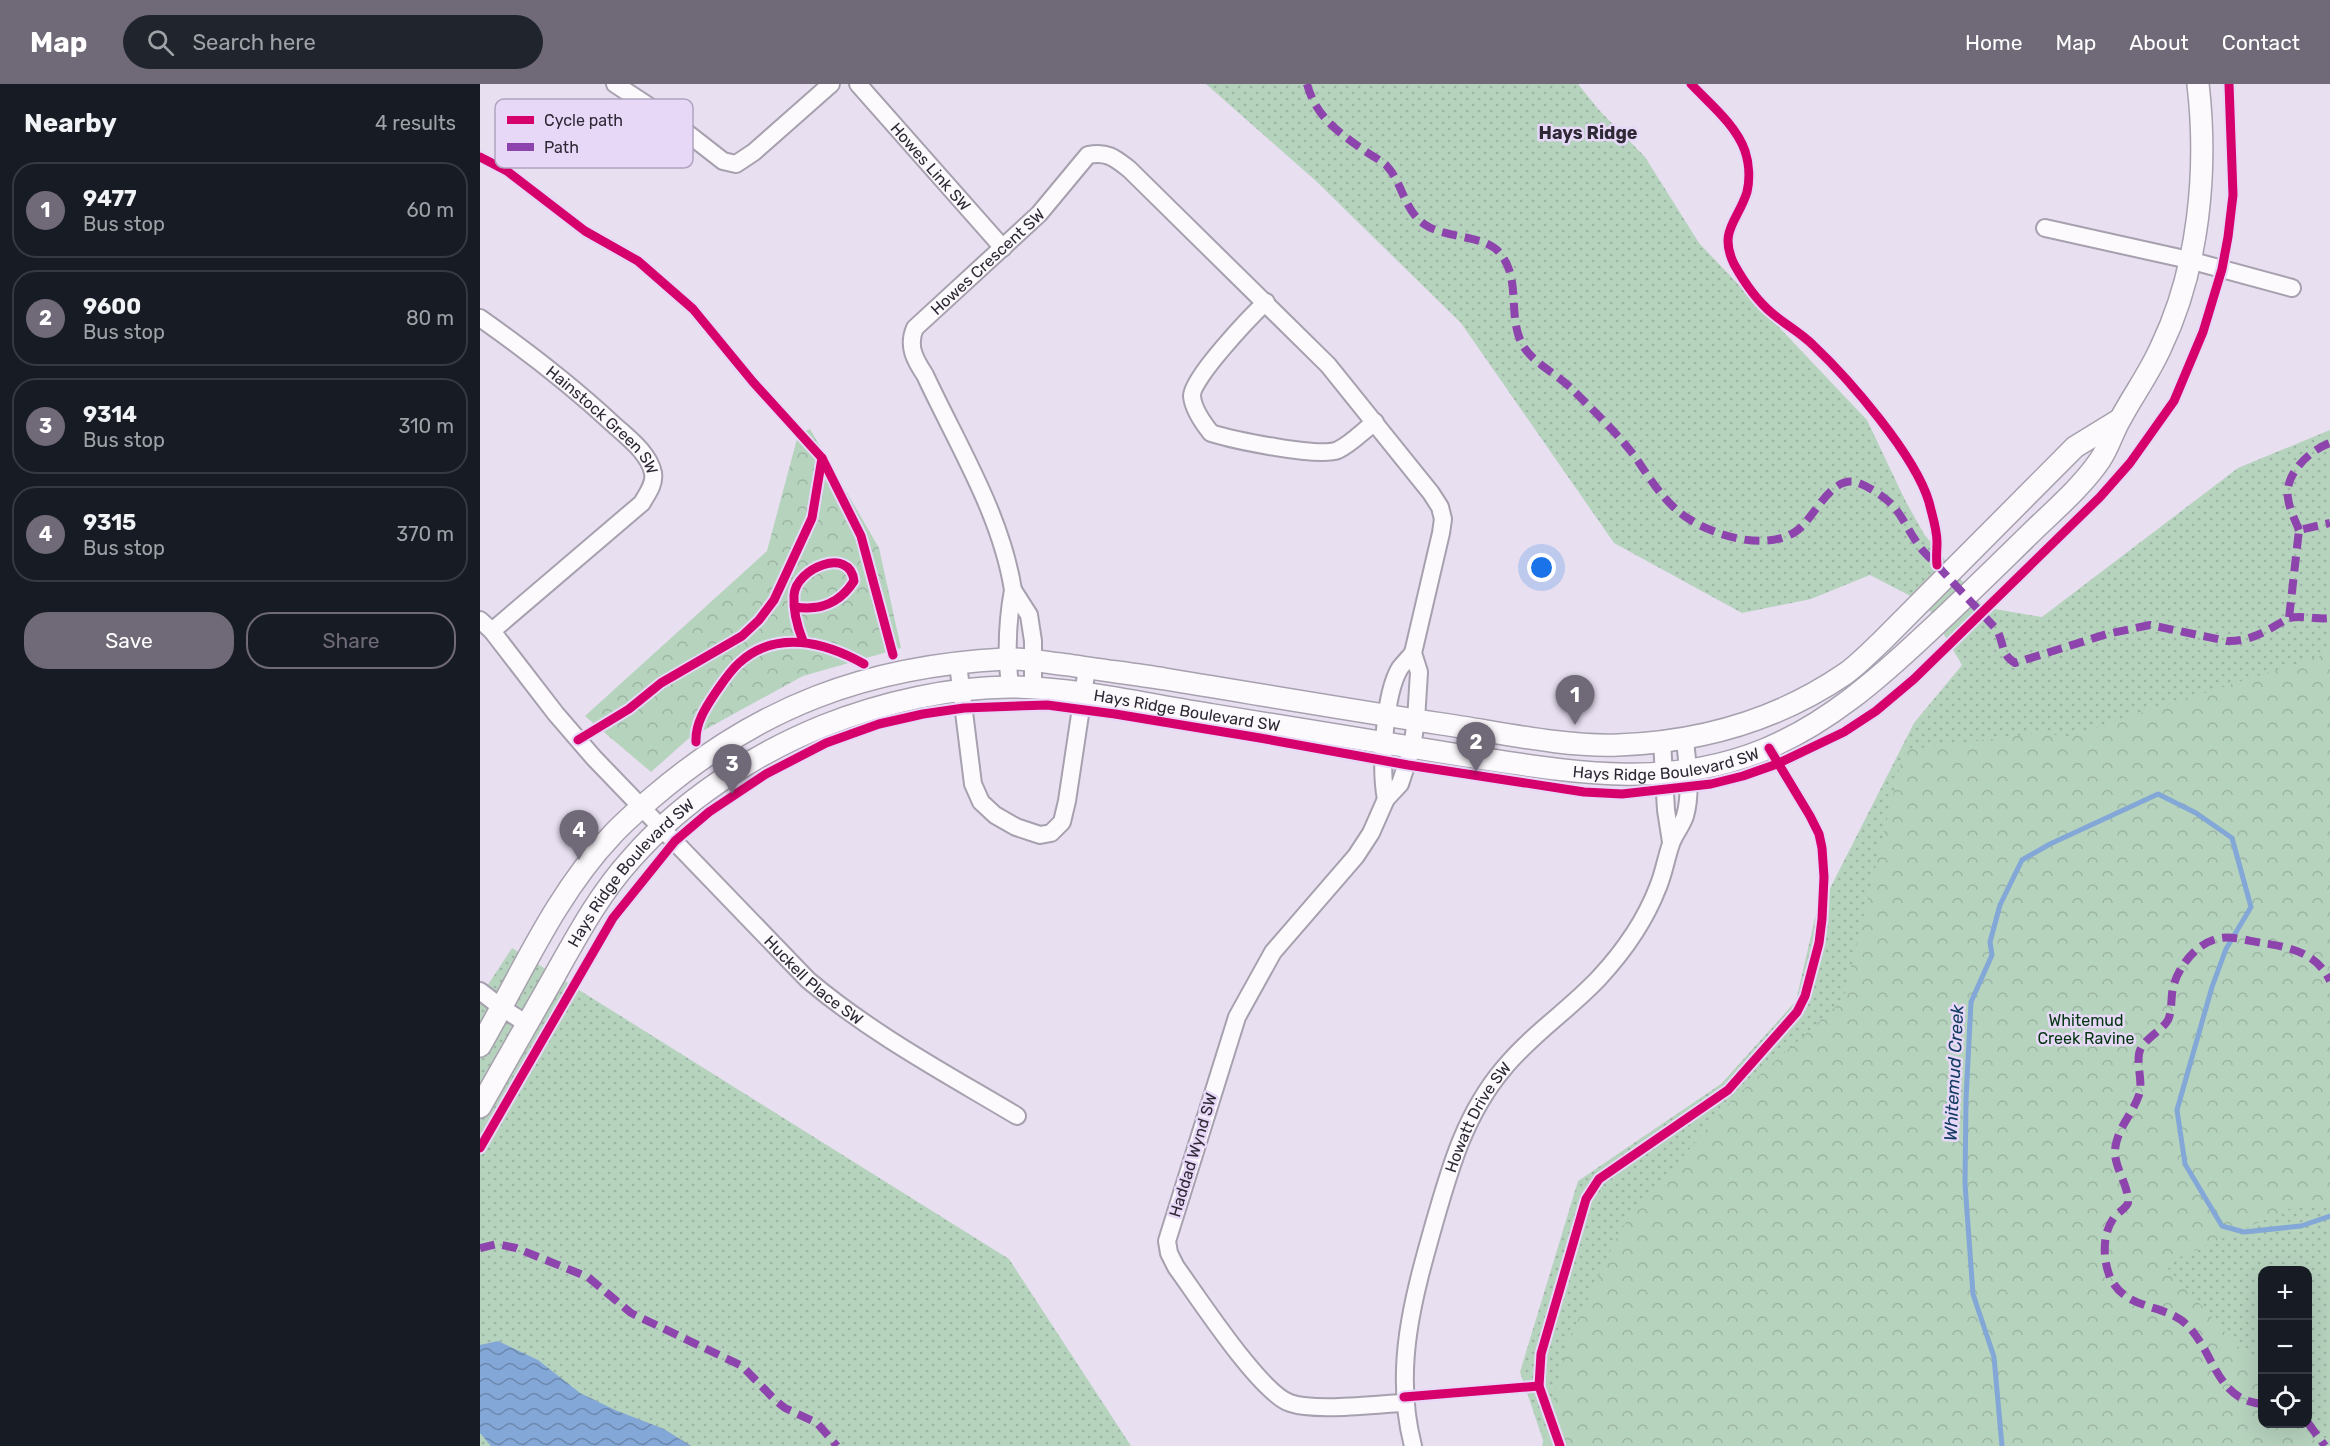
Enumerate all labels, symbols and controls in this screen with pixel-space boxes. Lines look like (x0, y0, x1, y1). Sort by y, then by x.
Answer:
search box (123, 15, 543, 69)
text: Map (30, 26, 87, 59)
icon: search (144, 26, 177, 59)
text: Search here (192, 29, 316, 56)
text: Home (1965, 30, 2022, 55)
text: Map (2055, 30, 2096, 55)
text: About (2129, 30, 2189, 55)
text: Contact (2222, 30, 2300, 55)
legend (495, 99, 693, 168)
text: Nearby (24, 108, 117, 139)
text: 4 results (375, 111, 456, 135)
text: Cycle path (544, 111, 623, 130)
street label: Howes Link SW (887, 118, 975, 215)
district label: Hays Ridge (1539, 122, 1638, 144)
text: Path (544, 138, 579, 157)
text: 9477 (83, 185, 137, 212)
text: 1 (41, 198, 50, 222)
text: 60 m (407, 198, 454, 222)
street label: Howes Crescent SW (926, 204, 1048, 319)
text: Bus stop (83, 212, 165, 236)
text: 9600 (83, 293, 141, 320)
text: 2 (39, 306, 52, 330)
text: 80 m (406, 306, 454, 330)
text: Bus stop (83, 320, 165, 344)
street label: Hainstock Green SW (543, 361, 662, 477)
text: 9314 (83, 401, 137, 428)
text: 3 (39, 414, 52, 438)
text: 310 m (398, 414, 454, 438)
text: Bus stop (83, 428, 165, 452)
text: 9315 (83, 509, 136, 536)
text: 4 (39, 522, 52, 546)
text: 370 m (396, 522, 454, 546)
text: Bus stop (83, 536, 165, 560)
your location (1527, 553, 1556, 582)
button: Save (24, 612, 234, 669)
button: Share (246, 612, 456, 669)
pin: 1 (1556, 676, 1594, 725)
street label: Hays Ridge Boulevard SW (1092, 685, 1282, 735)
pin: 2 (1456, 722, 1496, 772)
street label: Hays Ridge Boulevard SW (1572, 743, 1762, 784)
pin: 3 (712, 744, 752, 794)
street label: Hays Ridge Boulevard SW (563, 794, 698, 950)
pin: 4 (560, 810, 598, 860)
street label: Huckell Place SW (761, 931, 867, 1029)
water label: Whitemud Creek (1939, 1003, 1969, 1142)
park label: Whitemud Creek Ravine (2037, 1011, 2135, 1048)
street label: Howatt Drive SW (1441, 1058, 1515, 1175)
street label: Haddad Wynd SW (1165, 1091, 1221, 1219)
map controls (2258, 1266, 2312, 1428)
button: + (2258, 1266, 2312, 1320)
button: − (2258, 1320, 2312, 1374)
button: locate (2258, 1374, 2312, 1428)

